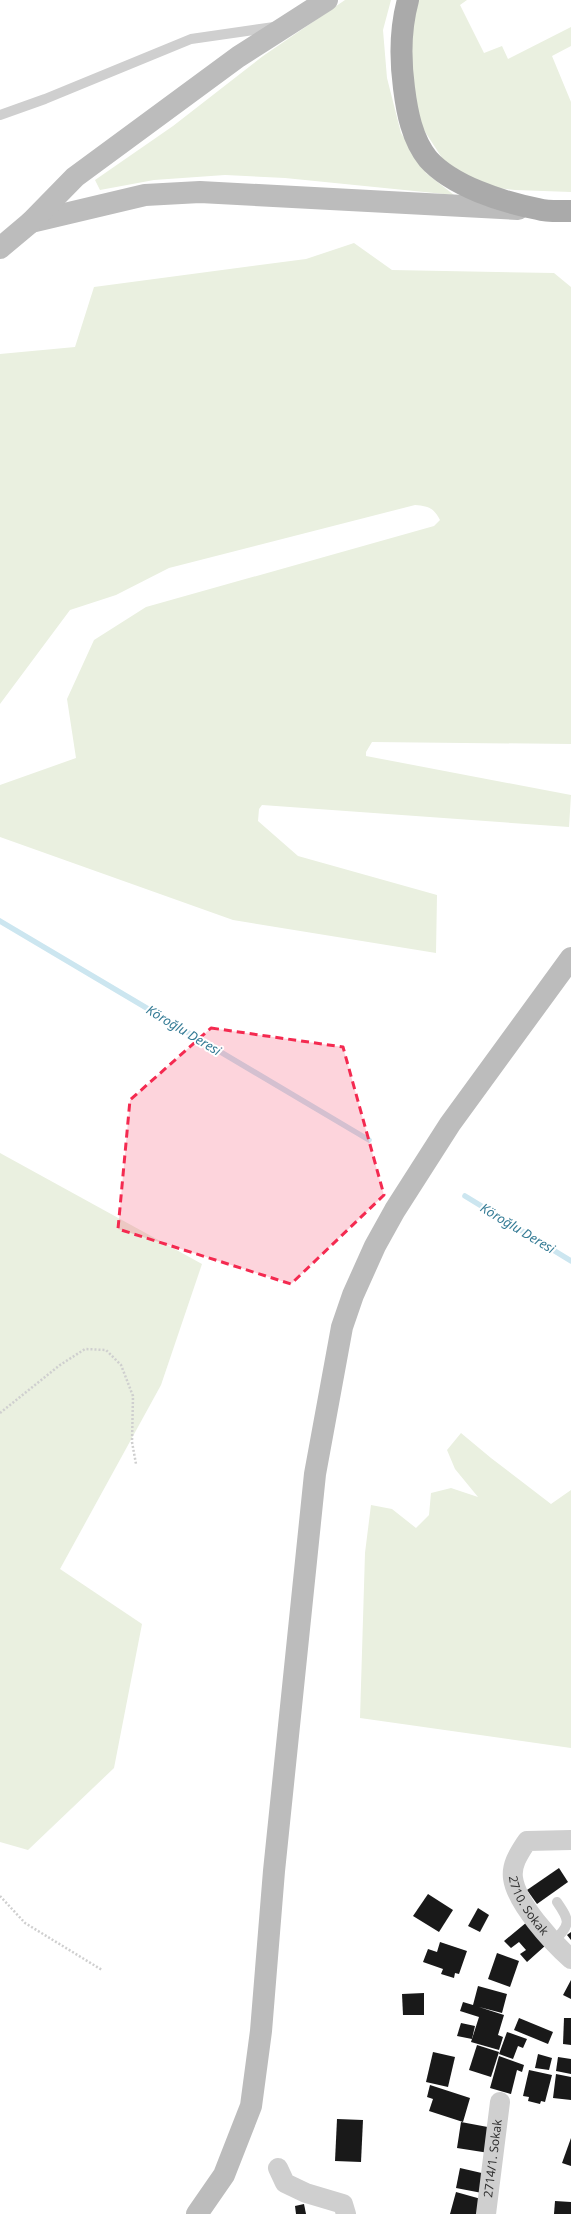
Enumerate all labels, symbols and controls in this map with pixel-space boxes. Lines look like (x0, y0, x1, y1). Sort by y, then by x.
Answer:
water label: Köroğlu Deresi (143, 1001, 225, 1060)
water label: Köroğlu Deresi (477, 1199, 559, 1258)
street label: 2710. Sokak (505, 1874, 553, 1939)
street label: 2714/1. Sokak (479, 2118, 506, 2198)

